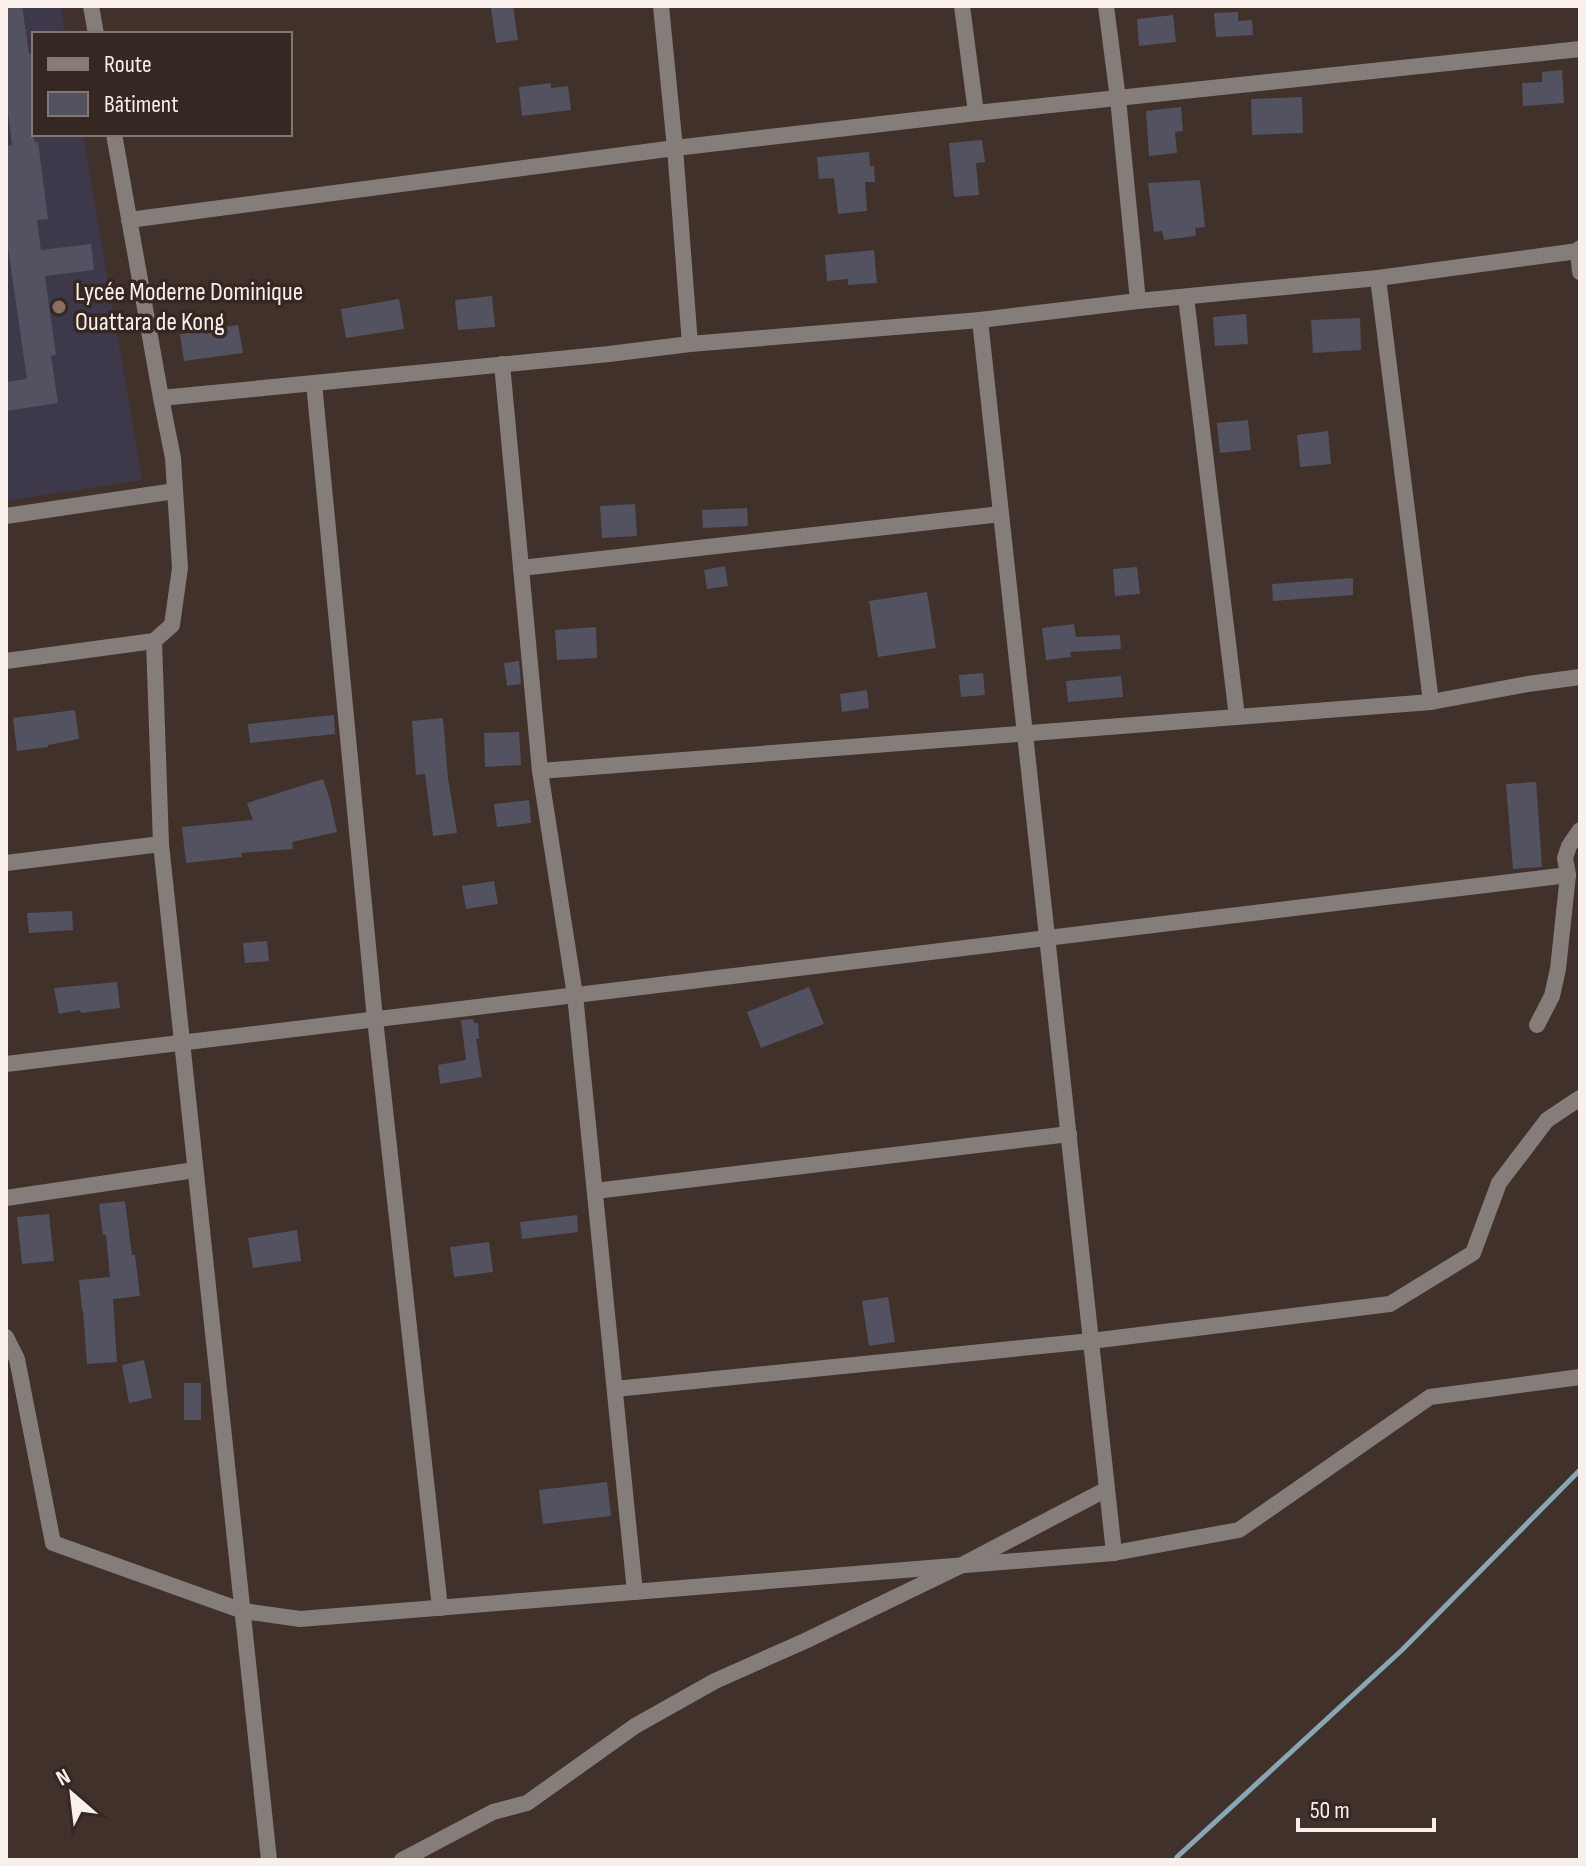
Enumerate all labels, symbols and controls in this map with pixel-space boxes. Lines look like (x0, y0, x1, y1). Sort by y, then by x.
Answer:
legend (32, 32, 292, 136)
text: Route (104, 50, 152, 79)
text: Bâtiment (104, 90, 179, 119)
place label: Lycée Moderne Dominique Ouattara de Kong (75, 277, 303, 338)
marker: Lycée Moderne Dominique Ouattara de Kong (50, 298, 68, 316)
north arrow (32, 1754, 112, 1834)
text: N (52, 1763, 75, 1792)
scale bar (1298, 1782, 1434, 1832)
text: 50 m (1310, 1796, 1350, 1825)

